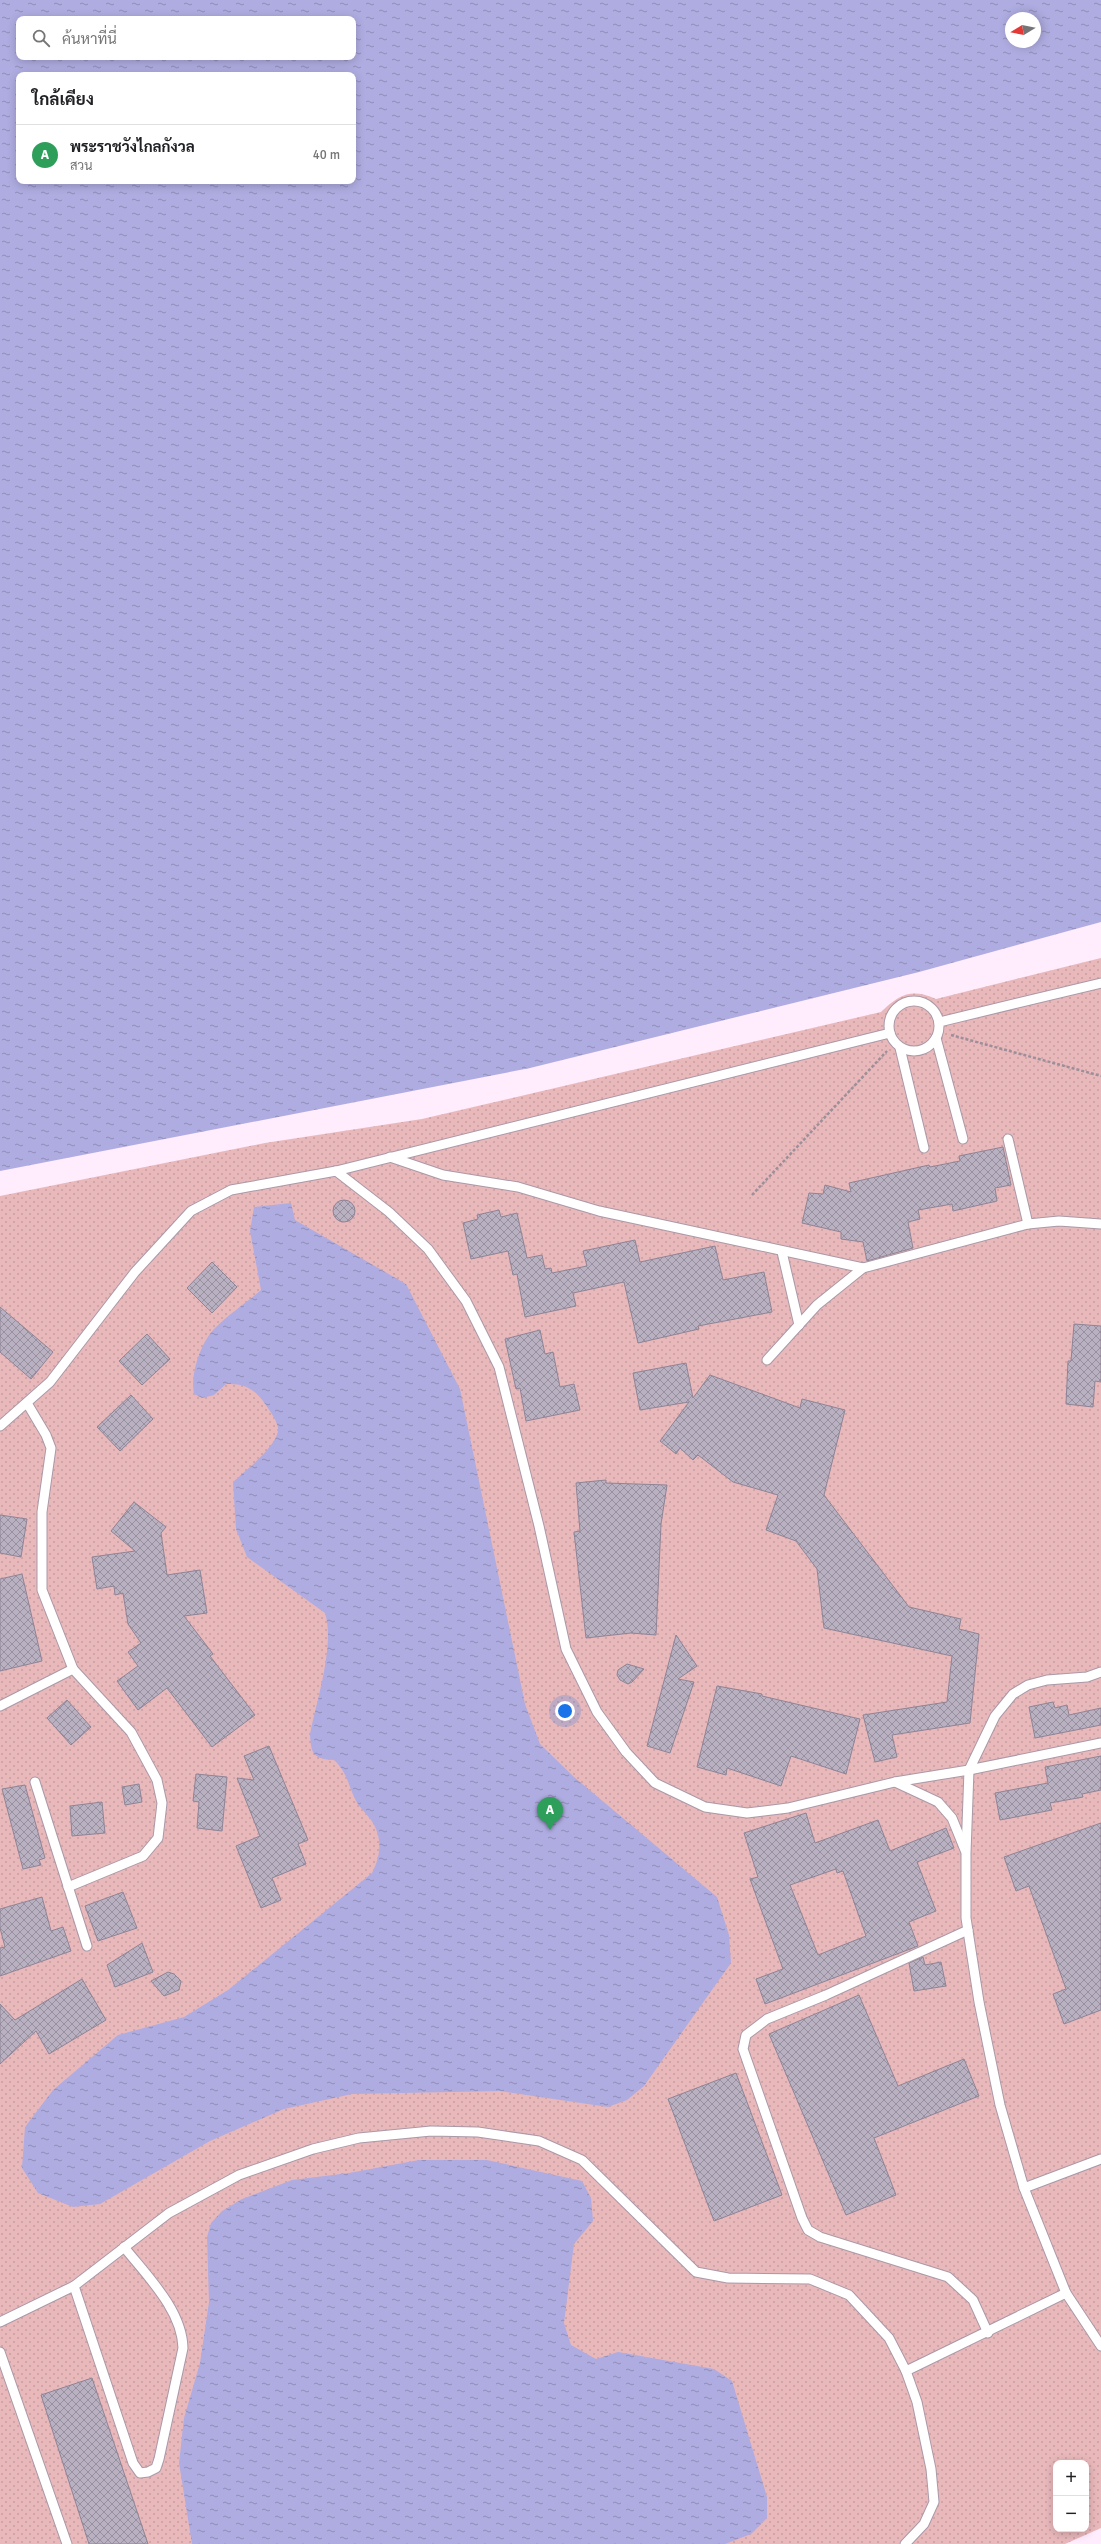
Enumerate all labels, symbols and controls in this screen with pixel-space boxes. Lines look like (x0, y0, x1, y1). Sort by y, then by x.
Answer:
north arrow (1005, 12, 1041, 48)
search box (16, 16, 356, 60)
icon: search (30, 27, 52, 49)
text: ค้นหาที่นี่ (62, 30, 117, 48)
text: ใกล้เคียง (32, 89, 94, 110)
text: พระราชวังไกลกังวล (70, 138, 195, 156)
text: A (41, 147, 49, 163)
text: 40 m (313, 147, 340, 163)
text: สวน (70, 158, 92, 174)
your location (555, 1701, 575, 1721)
pin: A (537, 1797, 563, 1830)
map controls (1053, 2460, 1089, 2532)
button: + (1053, 2460, 1089, 2496)
button: − (1053, 2496, 1089, 2532)

